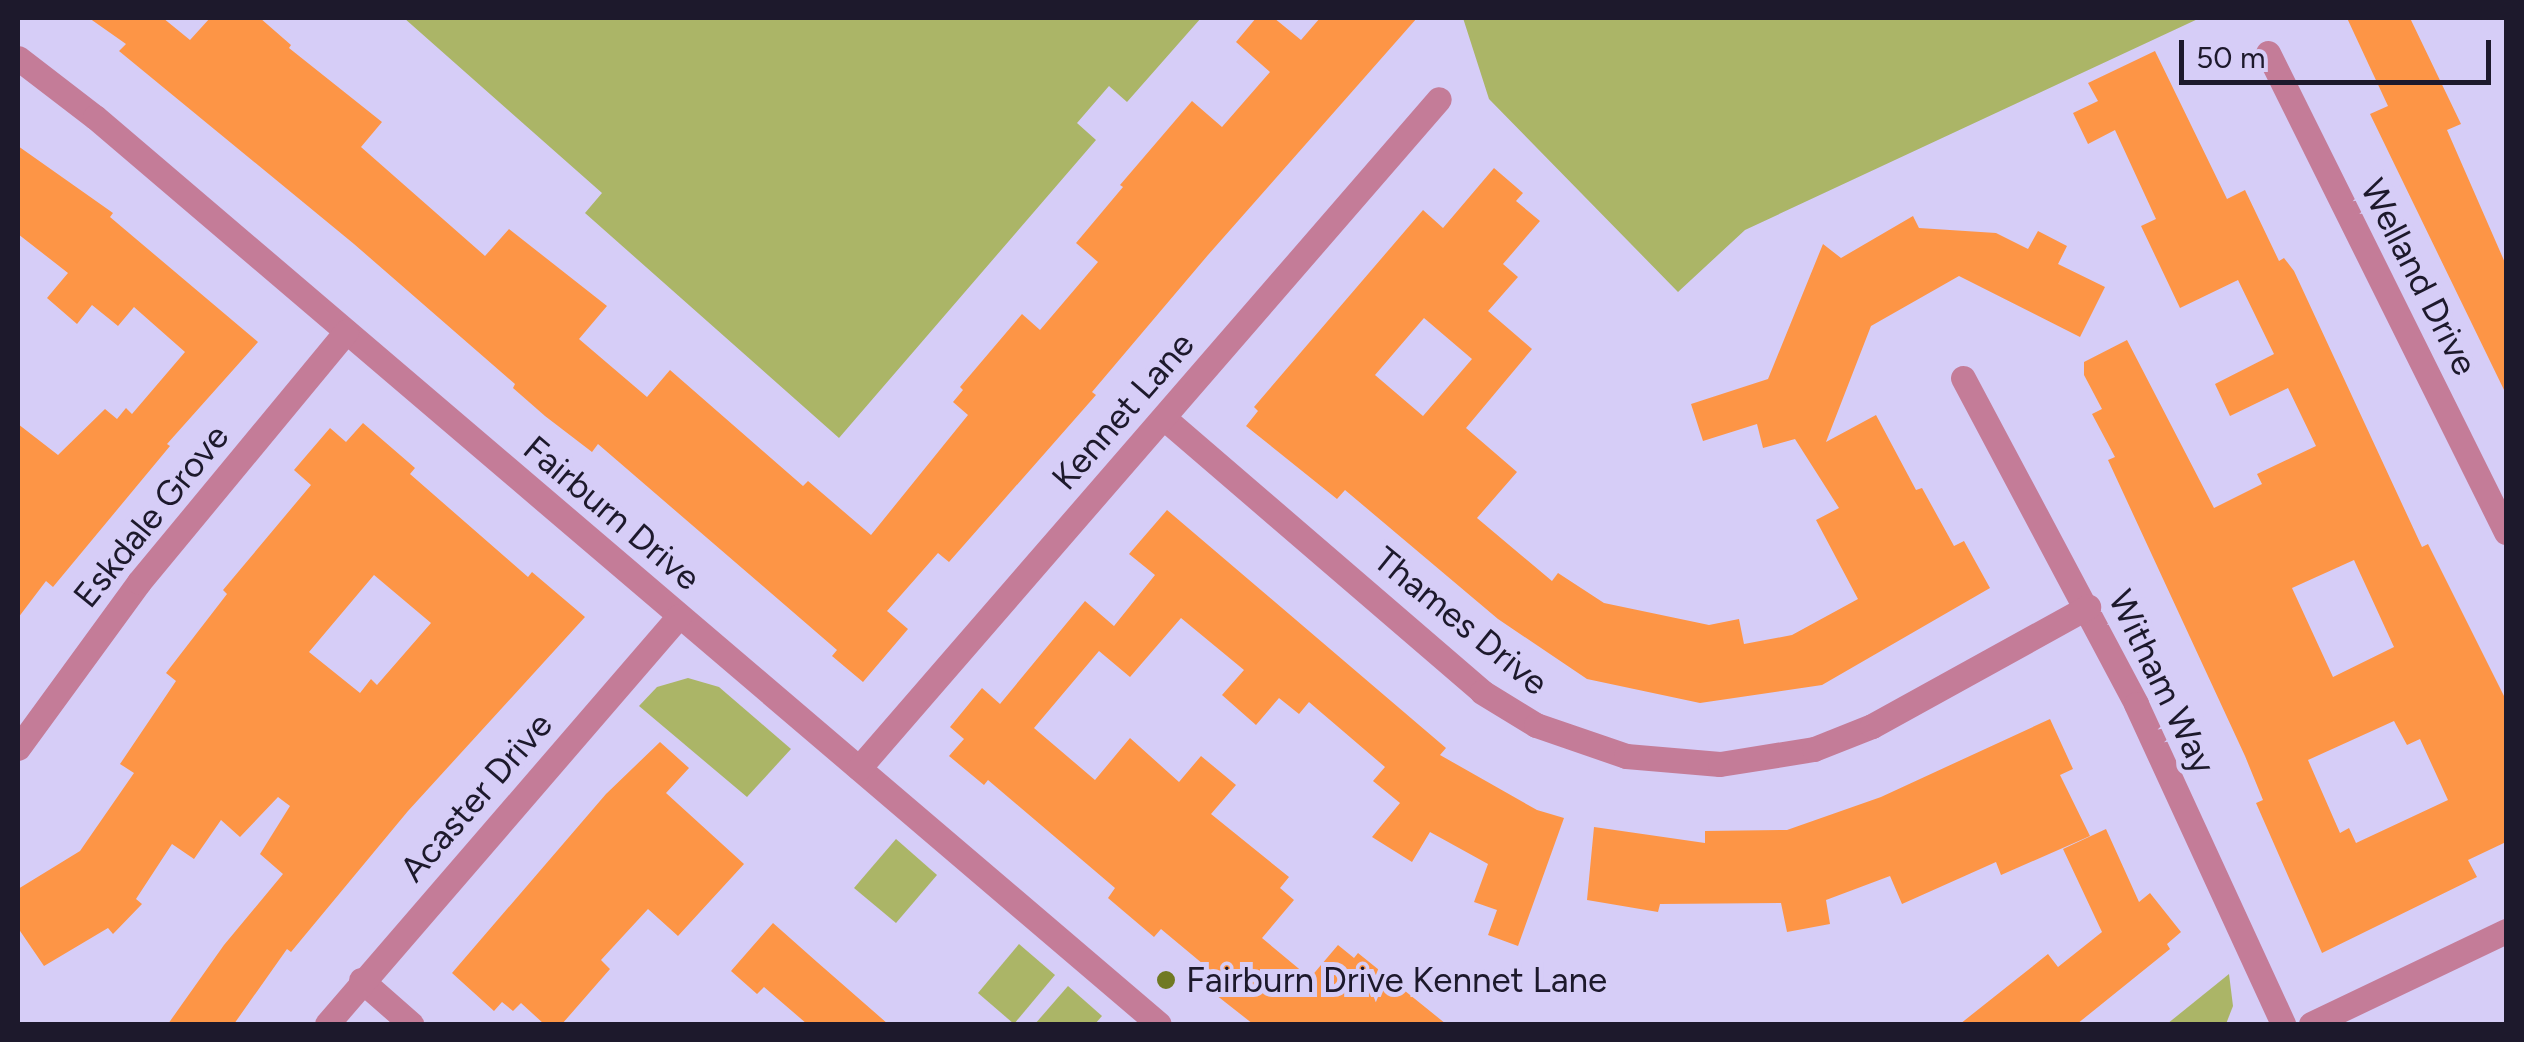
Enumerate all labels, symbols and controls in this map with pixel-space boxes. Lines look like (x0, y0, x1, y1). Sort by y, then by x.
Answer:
scale bar (2184, 20, 2496, 82)
text: 50 m (2196, 39, 2265, 76)
street label: Welland Drive (2352, 172, 2486, 382)
street label: Kennet Lane (1043, 324, 1203, 498)
street label: Eskdale Grove (65, 416, 237, 616)
street label: Fairburn Drive (515, 427, 709, 599)
street label: Thames Drive (1366, 538, 1556, 704)
street label: Witham Way (2100, 583, 2224, 781)
street label: Acaster Drive (391, 704, 561, 890)
place label: Fairburn Drive Kennet Lane (1186, 959, 1607, 1001)
marker: Fairburn Drive Kennet Lane (1155, 969, 1177, 991)

